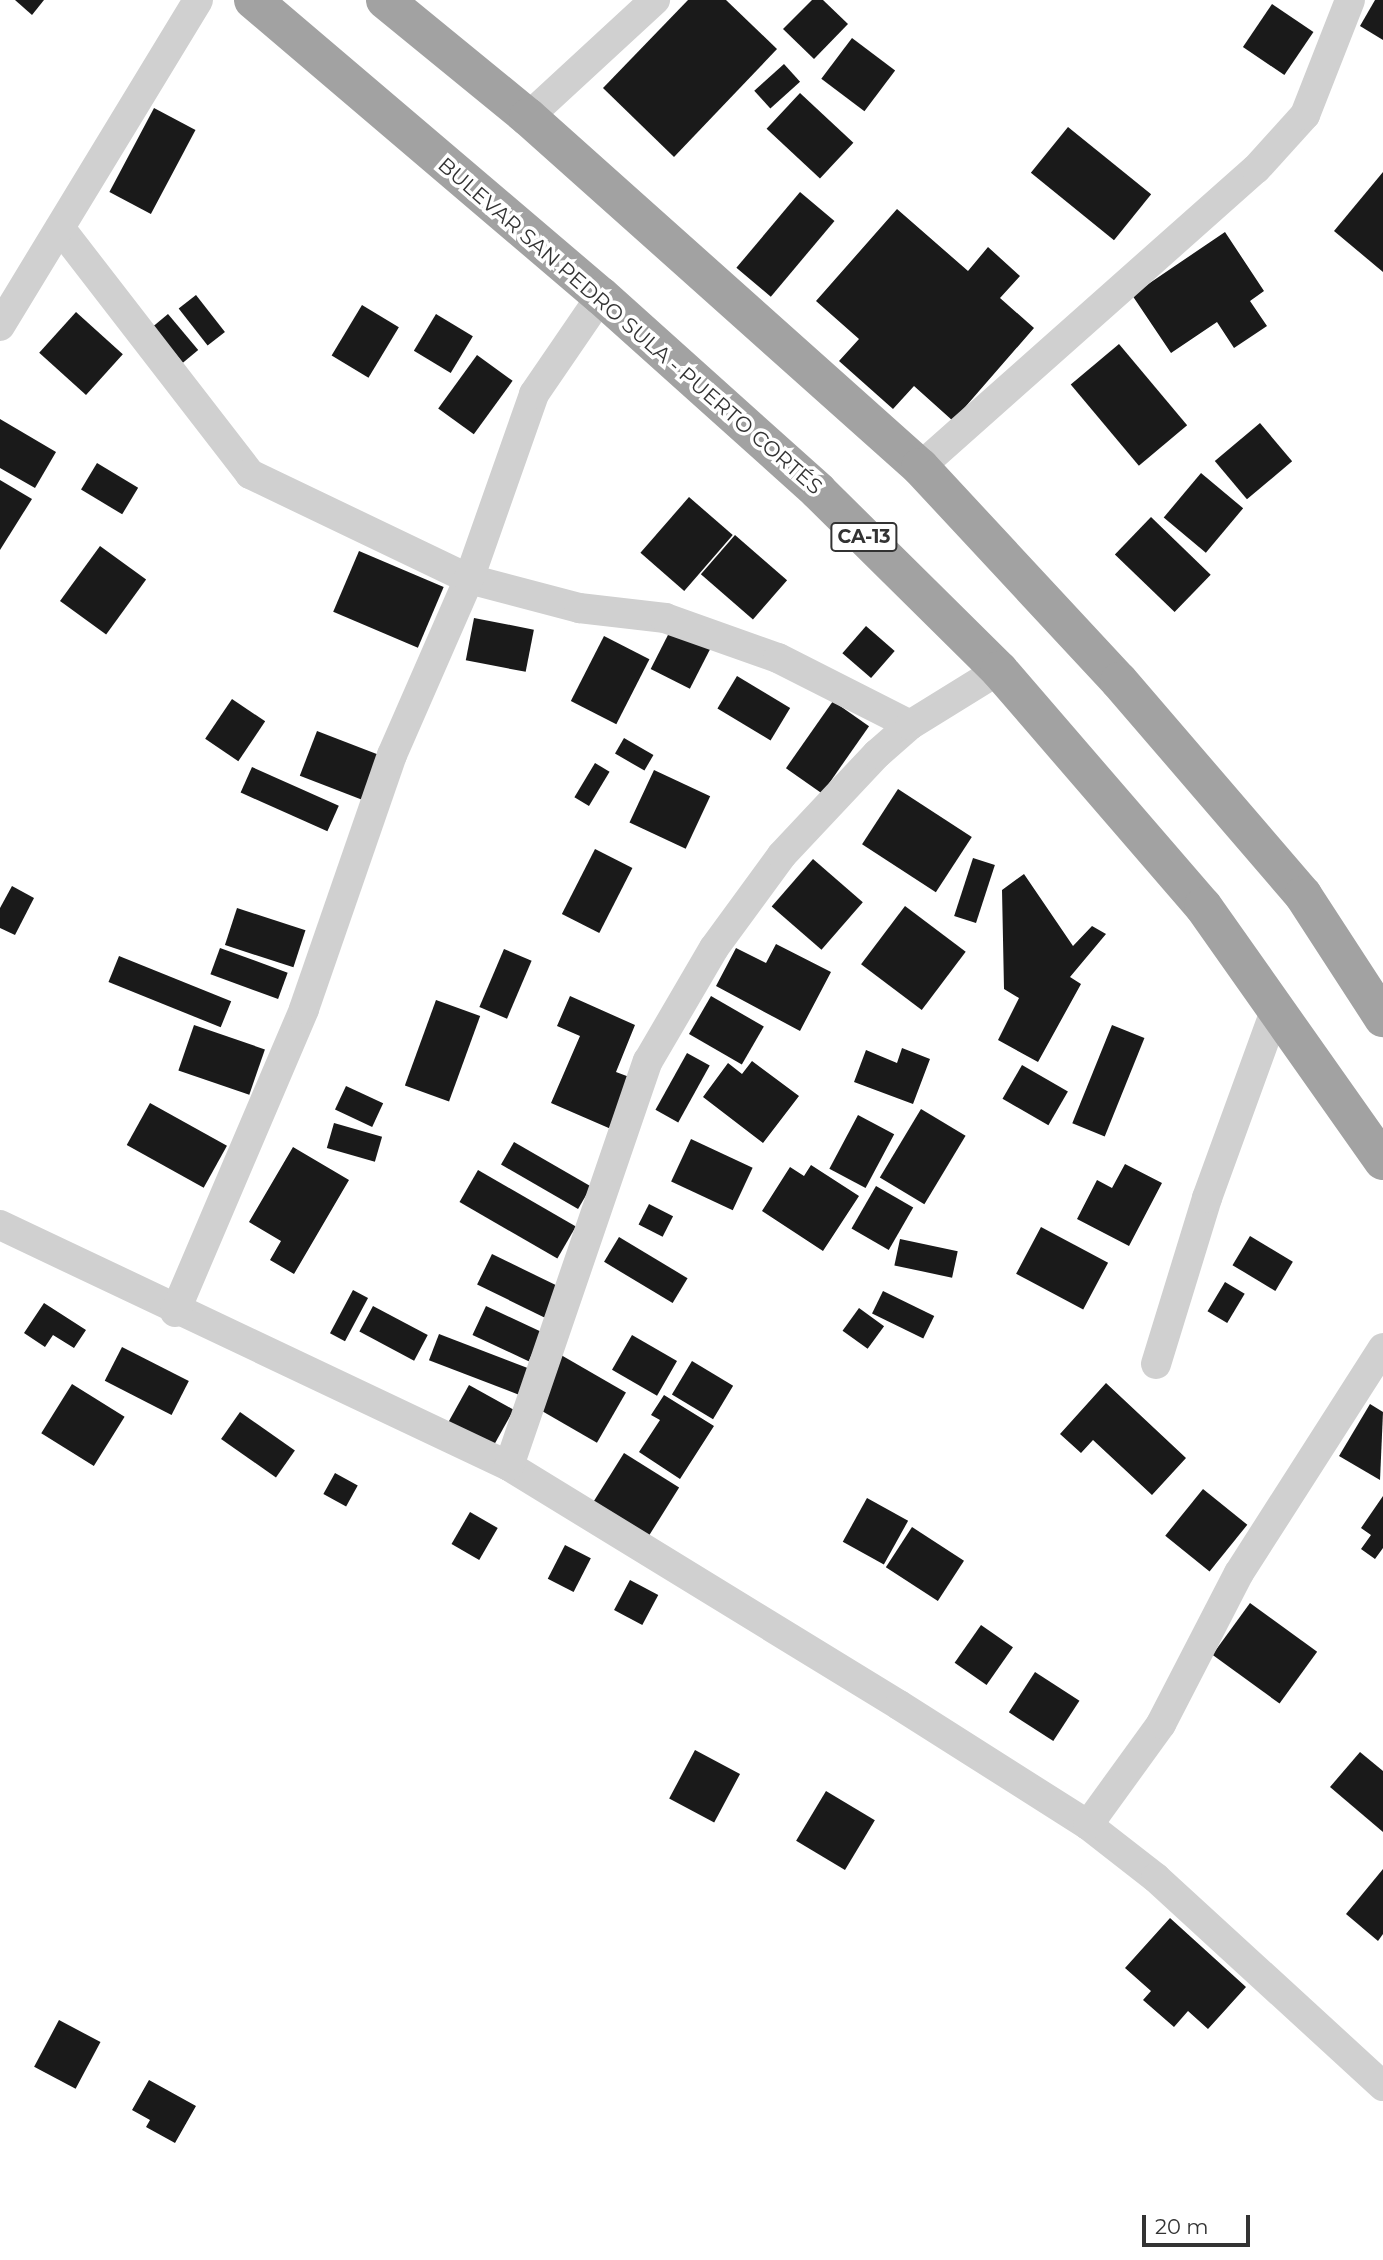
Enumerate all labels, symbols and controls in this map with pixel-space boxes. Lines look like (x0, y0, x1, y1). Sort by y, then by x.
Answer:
street label: BULEVAR SAN PEDRO SULA - PUERTO CORTÉS (433, 152, 827, 500)
road number: CA-13 (829, 522, 899, 552)
scale bar (1145, 2200, 1254, 2244)
text: 20 m (1155, 2214, 1209, 2239)

